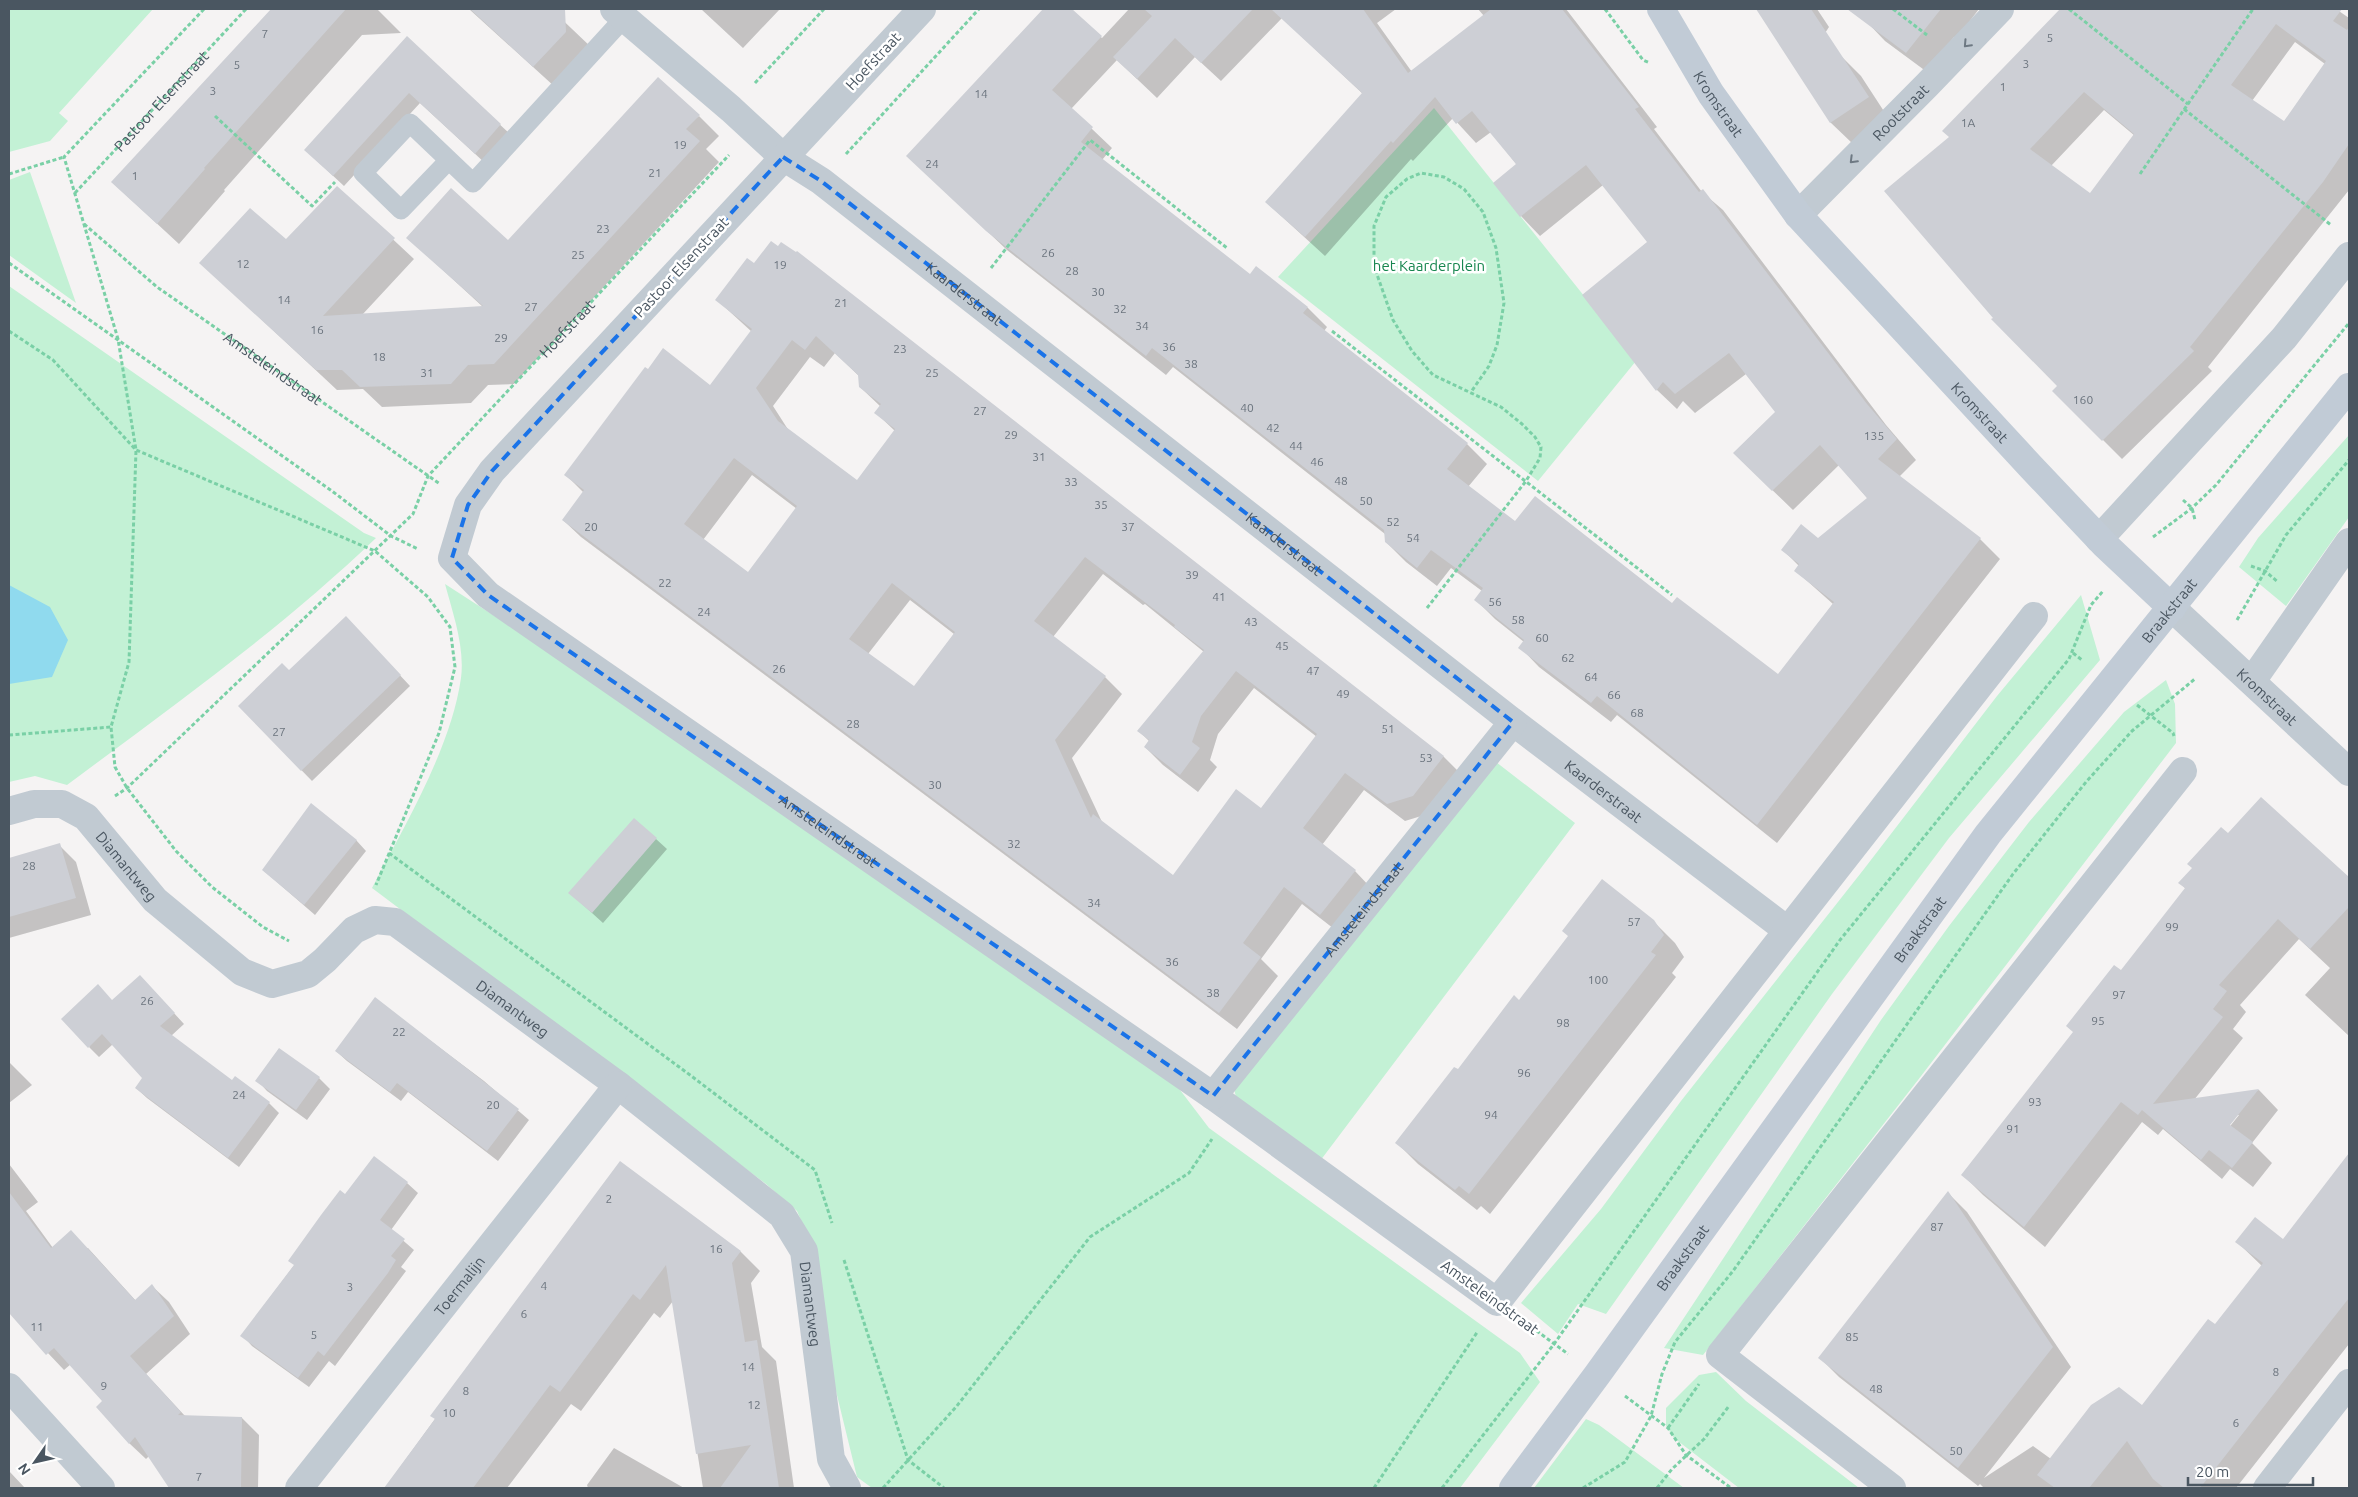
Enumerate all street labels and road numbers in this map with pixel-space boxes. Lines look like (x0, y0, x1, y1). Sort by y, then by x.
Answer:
street label: Hoefstraat (842, 29, 904, 93)
street label: Pastoor Elsenstraat (110, 47, 212, 154)
street label: Kromstraat (1691, 68, 1747, 140)
street label: Rootstraat (1869, 80, 1932, 144)
street label: Pastoor Elsenstraat (630, 213, 732, 321)
street label: Kaarderstraat (923, 258, 1006, 329)
street label: Hoefstraat (536, 296, 598, 360)
street label: Amsteleindstraat (221, 328, 326, 408)
street label: Kromstraat (1948, 378, 2012, 446)
street label: Kaarderstraat (1243, 508, 1326, 579)
street label: Braakstraat (2138, 575, 2200, 646)
street label: Kromstraat (2234, 664, 2301, 728)
street label: Kaarderstraat (1562, 756, 1646, 826)
street label: Amsteleindstraat (776, 791, 881, 871)
street label: Diamantweg (93, 828, 161, 904)
street label: Amsteleindstraat (1320, 858, 1406, 959)
street label: Braakstraat (1890, 893, 1949, 966)
street label: Diamantweg (473, 976, 553, 1040)
street label: Braakstraat (1652, 1221, 1712, 1294)
street label: Toermalijn (430, 1253, 488, 1319)
street label: Amsteleindstraat (1438, 1256, 1542, 1338)
street label: Diamantweg (797, 1260, 825, 1348)

